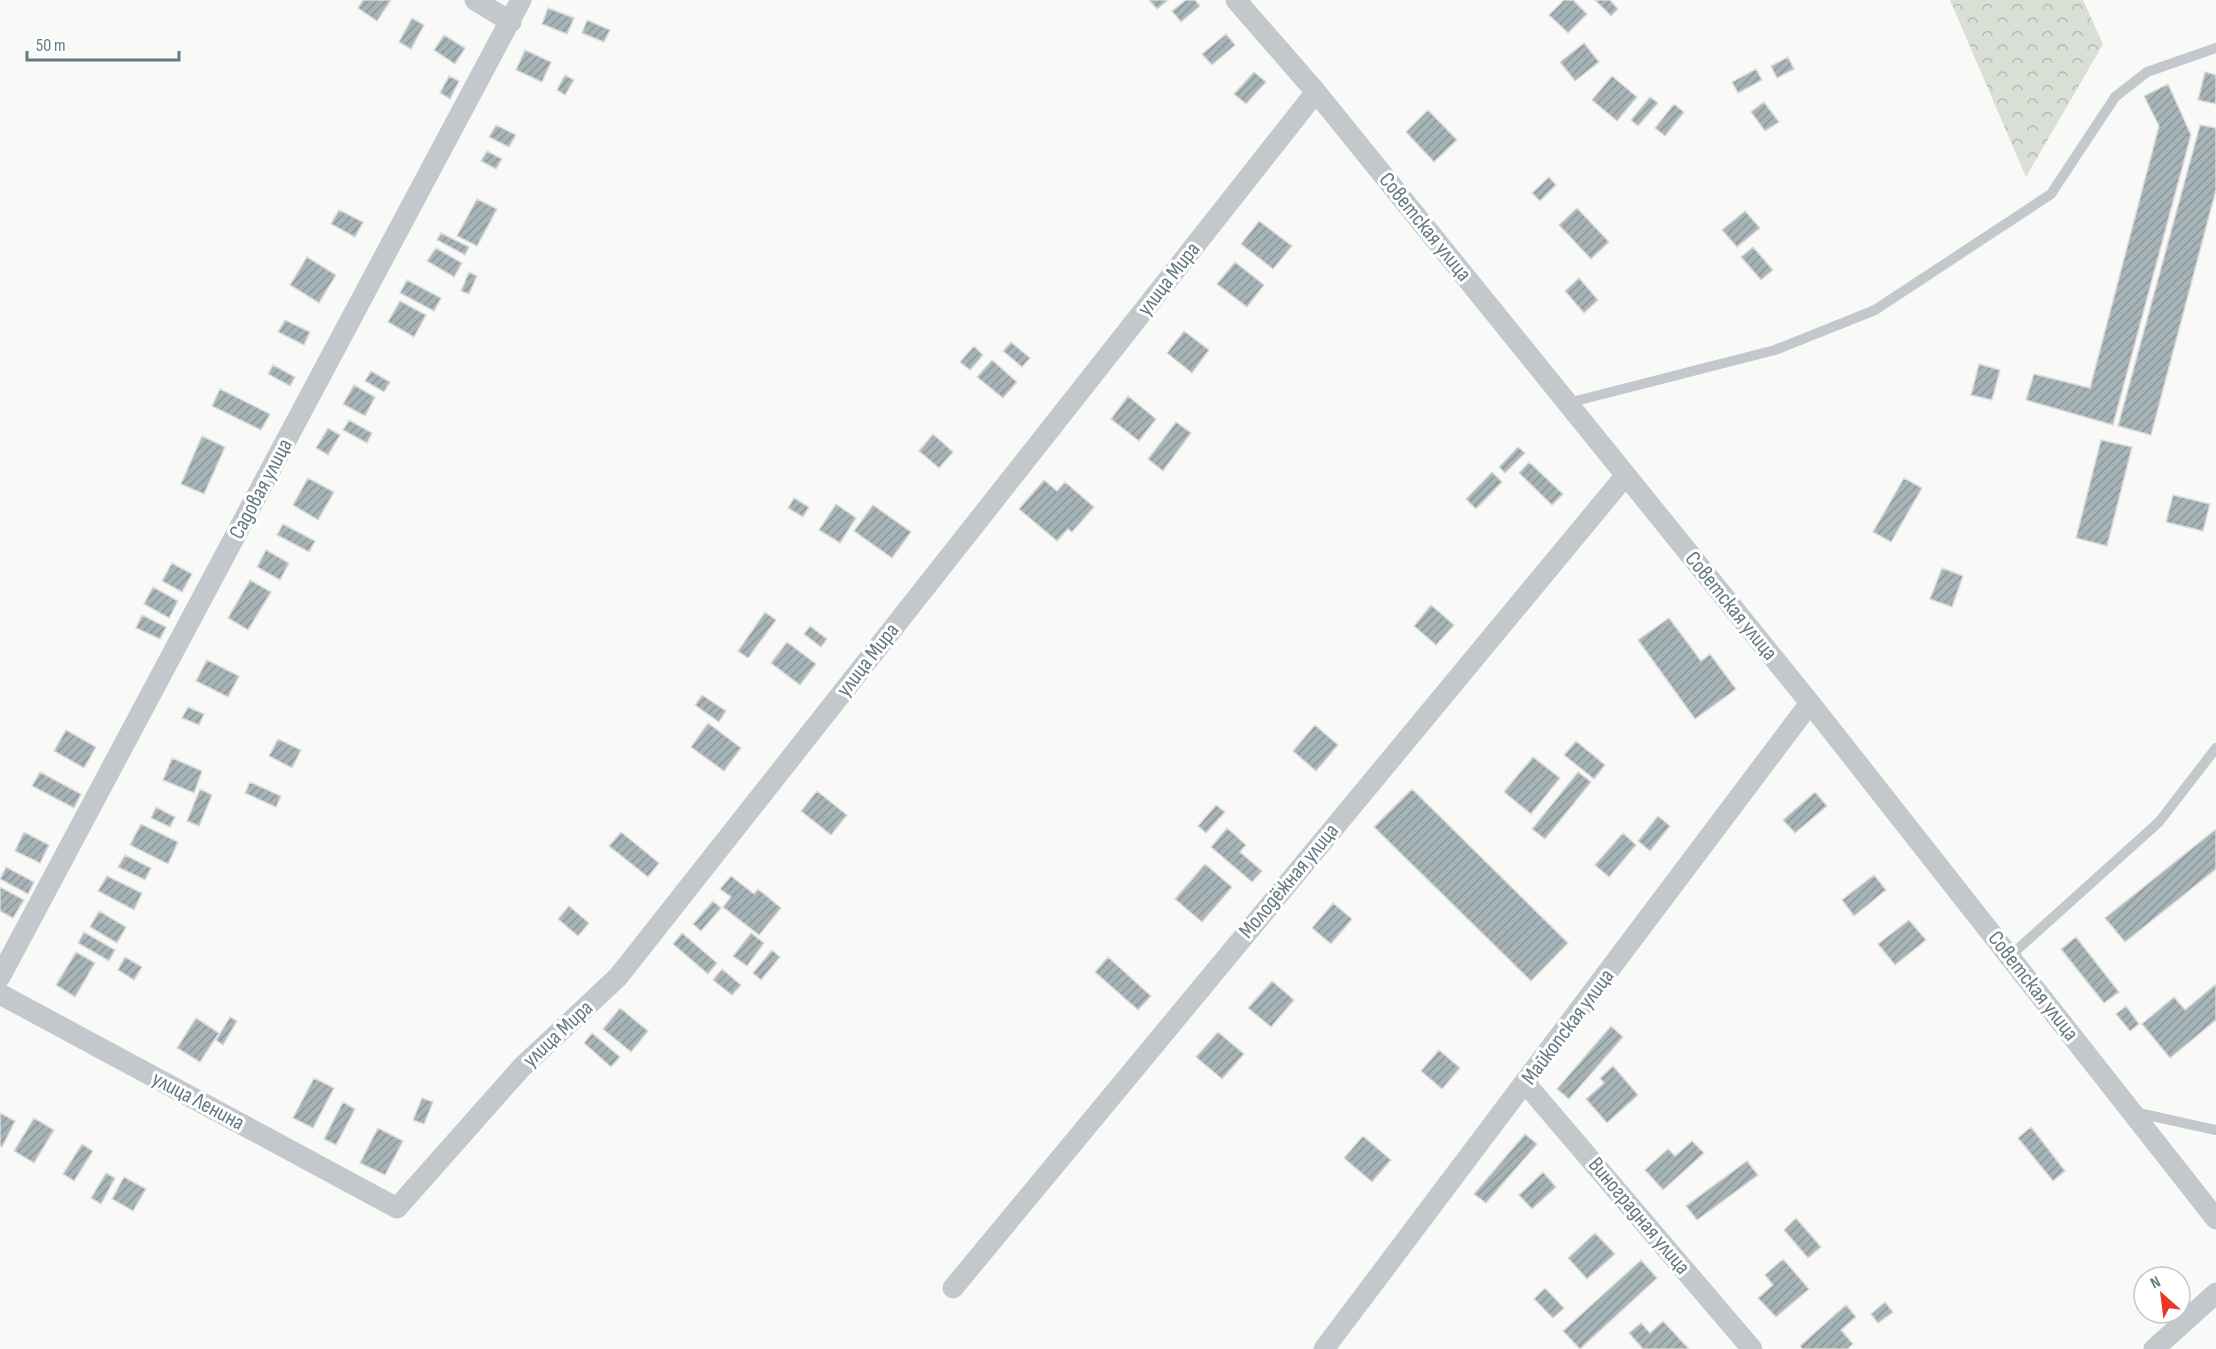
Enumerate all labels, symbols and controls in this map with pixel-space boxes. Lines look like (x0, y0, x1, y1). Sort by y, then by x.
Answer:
scale bar (27, 24, 178, 62)
text: 50 m (36, 35, 66, 56)
street label: Советская улица (1373, 167, 1477, 287)
street label: улица Мира (1132, 237, 1206, 321)
street label: Садовая улица (223, 434, 299, 544)
street label: Советская улица (1679, 546, 1783, 666)
street label: улица Мира (831, 618, 905, 702)
street label: Молодёжная улица (1233, 818, 1345, 944)
street label: Советская улица (1982, 926, 2084, 1046)
street label: Майкопская улица (1516, 964, 1620, 1090)
street label: улица Мира (517, 995, 599, 1073)
street label: улица Ленина (147, 1065, 249, 1137)
street label: Виноградная улица (1582, 1152, 1696, 1280)
north arrow (2132, 1265, 2192, 1325)
text: N (2147, 1273, 2164, 1293)

